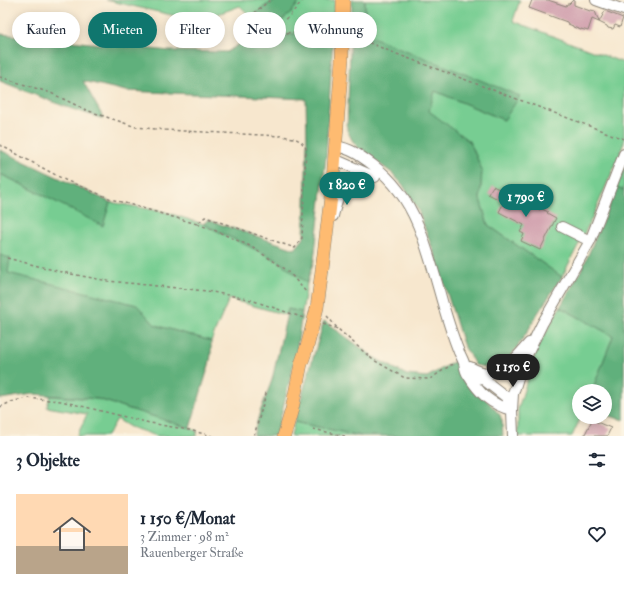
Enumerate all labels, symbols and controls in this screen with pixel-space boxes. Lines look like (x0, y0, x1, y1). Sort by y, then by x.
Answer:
chip: Kaufen (12, 12, 80, 48)
chip: Mieten (88, 12, 157, 48)
chip: Filter (165, 12, 225, 48)
chip: Neu (233, 12, 286, 48)
chip: Wohnung (294, 12, 377, 48)
pin: 1 820 € (310, 172, 384, 206)
text: 1 820 € (328, 177, 366, 193)
pin: 1 790 € (489, 184, 563, 218)
text: 1 790 € (507, 189, 545, 205)
pin: 1 150 € (476, 354, 550, 388)
text: 1 150 € (496, 359, 530, 375)
map controls (572, 384, 612, 424)
button: layers (572, 384, 612, 424)
icon: filters (586, 449, 608, 471)
text: 3 Objekte (16, 450, 80, 471)
text: 1 150 €/Monat (140, 508, 235, 529)
icon: home (48, 510, 96, 558)
icon: heart (586, 523, 608, 545)
text: 3 Zimmer · 98 m² (140, 529, 229, 545)
text: Rauenberger Straße (140, 545, 244, 561)

